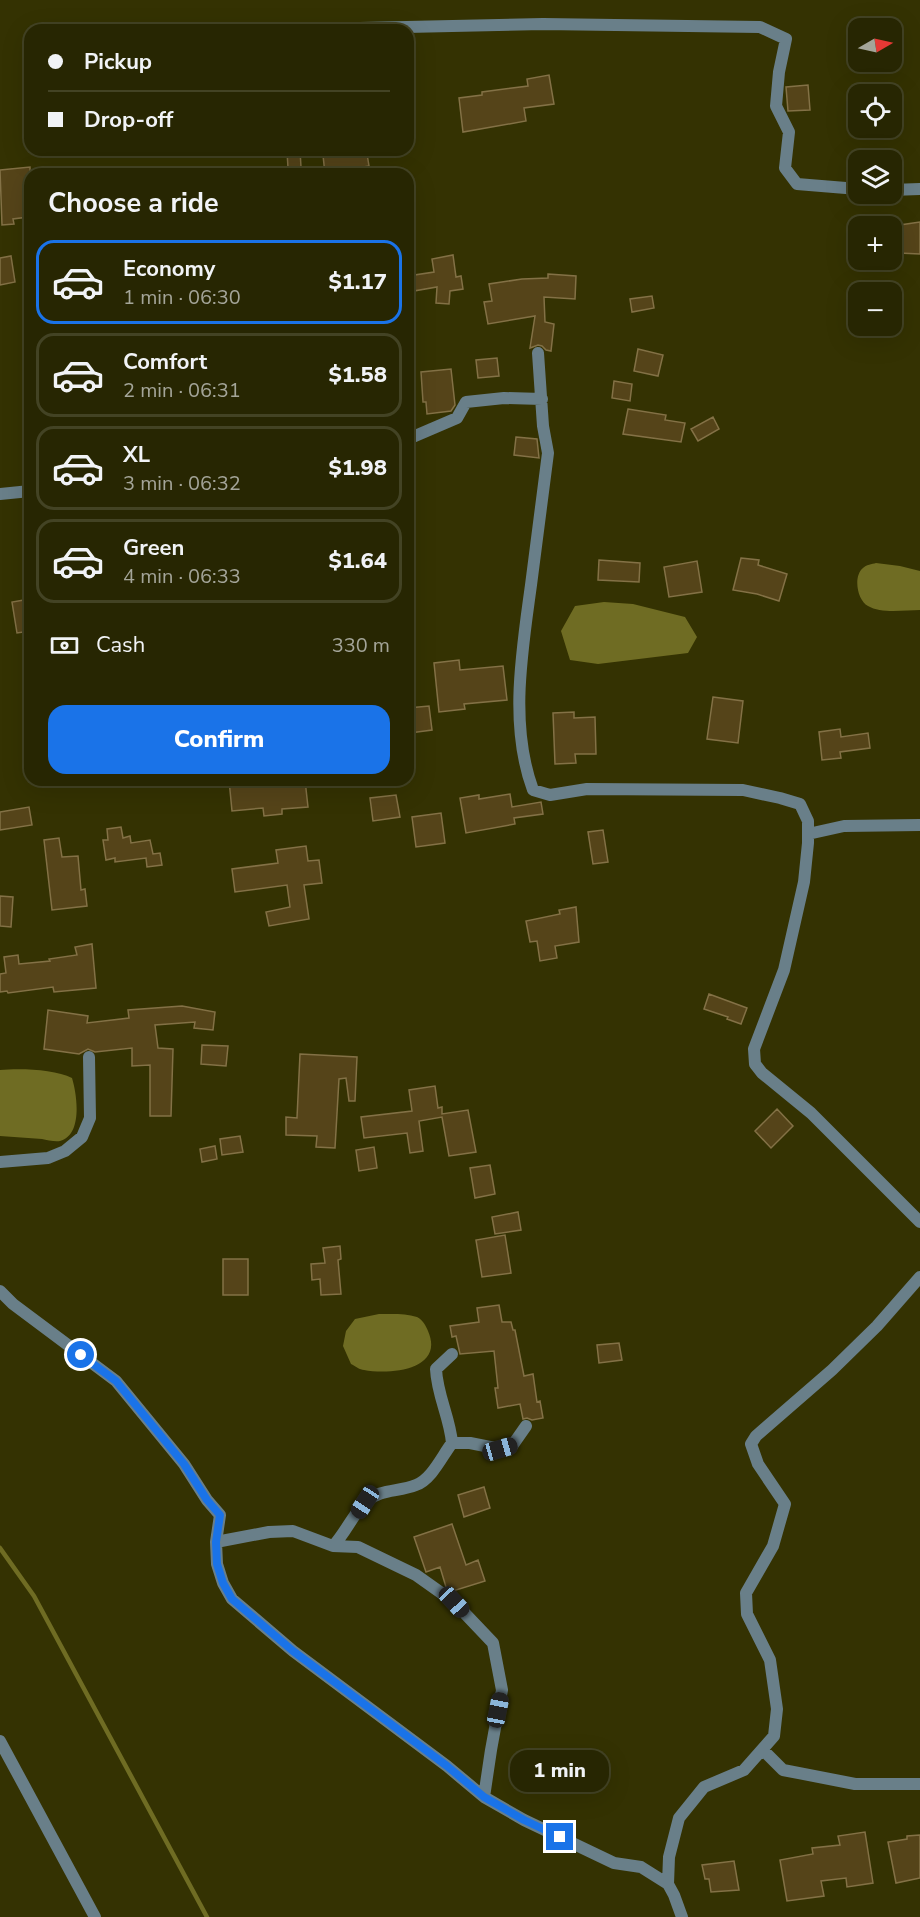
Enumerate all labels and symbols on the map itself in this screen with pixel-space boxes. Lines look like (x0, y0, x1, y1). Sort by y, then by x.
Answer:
north arrow (848, 18, 902, 72)
route start (67, 1341, 94, 1368)
car (480, 1435, 520, 1463)
car (348, 1482, 382, 1522)
car (435, 1583, 473, 1621)
car (486, 1691, 510, 1729)
callout: 1 min (510, 1750, 610, 1792)
route end (546, 1823, 573, 1850)

